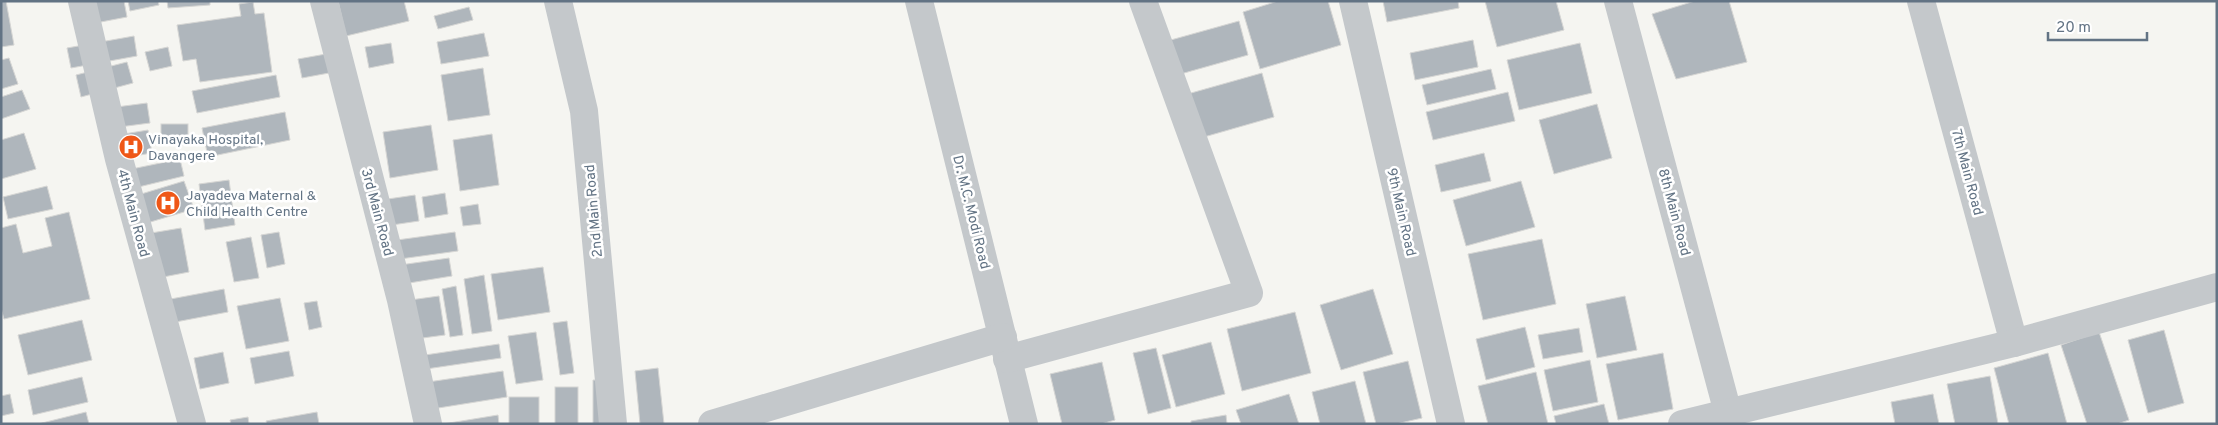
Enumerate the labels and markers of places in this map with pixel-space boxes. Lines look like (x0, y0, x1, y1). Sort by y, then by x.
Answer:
place label: Vinayaka Hospital, Davangere (148, 132, 263, 165)
hospital icon: Vinayaka Hospital, Davangere (118, 134, 144, 160)
place label: Jayadeva Maternal & Child Health Centre (186, 188, 317, 221)
hospital icon: Jayadeva Maternal & Child Health Centre (155, 190, 181, 216)

